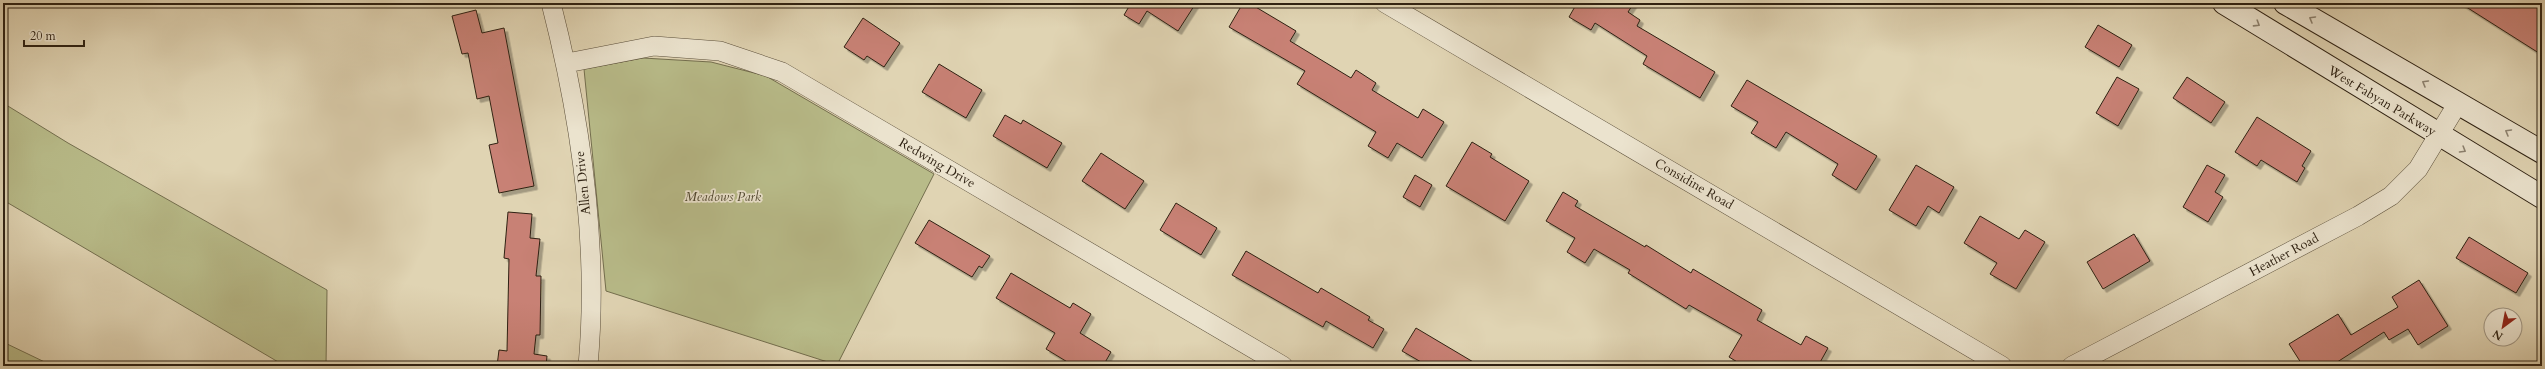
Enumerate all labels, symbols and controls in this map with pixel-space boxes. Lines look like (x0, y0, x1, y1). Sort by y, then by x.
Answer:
one-way arrow (2309, 16, 2316, 23)
one-way arrow (2253, 19, 2260, 26)
scale bar (24, 22, 84, 48)
text: 20 m (30, 28, 57, 44)
street label: West Fabyan Parkway (2324, 61, 2440, 141)
one-way arrow (2422, 81, 2429, 88)
one-way arrow (2505, 130, 2512, 137)
street label: Redwing Drive (895, 134, 979, 192)
one-way arrow (2459, 145, 2466, 153)
street label: Allen Drive (571, 150, 595, 216)
street label: Considine Road (1651, 154, 1737, 214)
park label: Meadows Park (685, 188, 762, 206)
street label: Heather Road (2246, 229, 2322, 281)
north arrow (2483, 307, 2523, 347)
text: N (2490, 326, 2506, 344)

